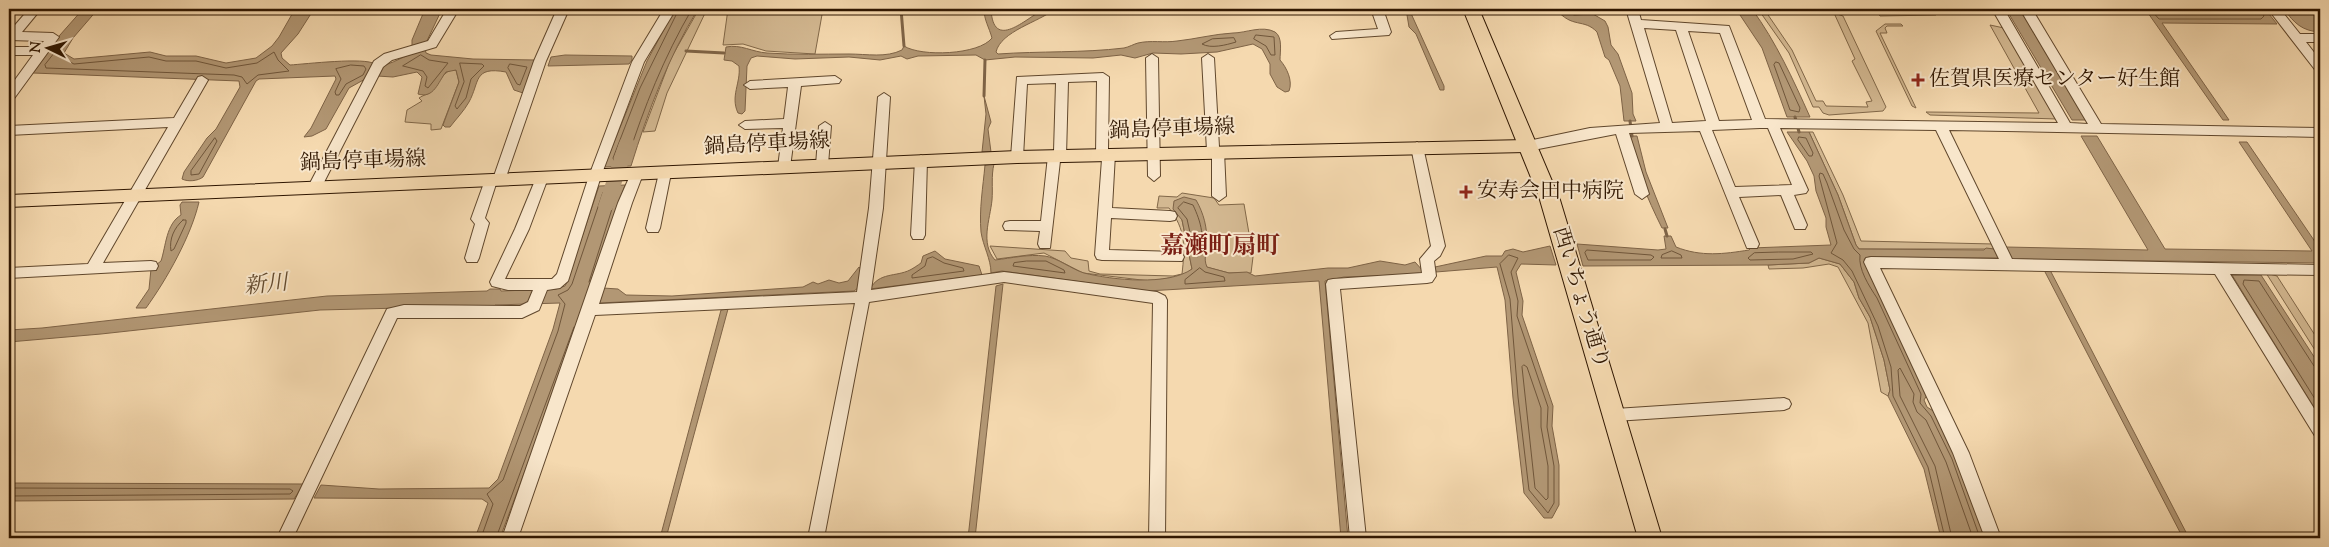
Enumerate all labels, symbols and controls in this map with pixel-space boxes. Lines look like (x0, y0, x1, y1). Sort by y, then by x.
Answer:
north arrow (22, 22, 72, 72)
text: N (27, 41, 47, 53)
place label: 佐賀県医療センター好生館 (1929, 65, 2180, 95)
marker: 佐賀県医療センター好生館 (1911, 73, 1925, 87)
street label: 鍋島停車場線 (1109, 113, 1235, 147)
street label: 鍋島停車場線 (703, 127, 831, 163)
street label: 鍋島停車場線 (300, 145, 426, 179)
place label: 安寿会田中病院 (1477, 177, 1624, 207)
marker: 安寿会田中病院 (1459, 185, 1473, 199)
street label: 西いちょう通り (1544, 223, 1616, 373)
district label: 嘉瀬町扇町 (1160, 230, 1280, 264)
water label: 新川 (242, 268, 292, 304)

